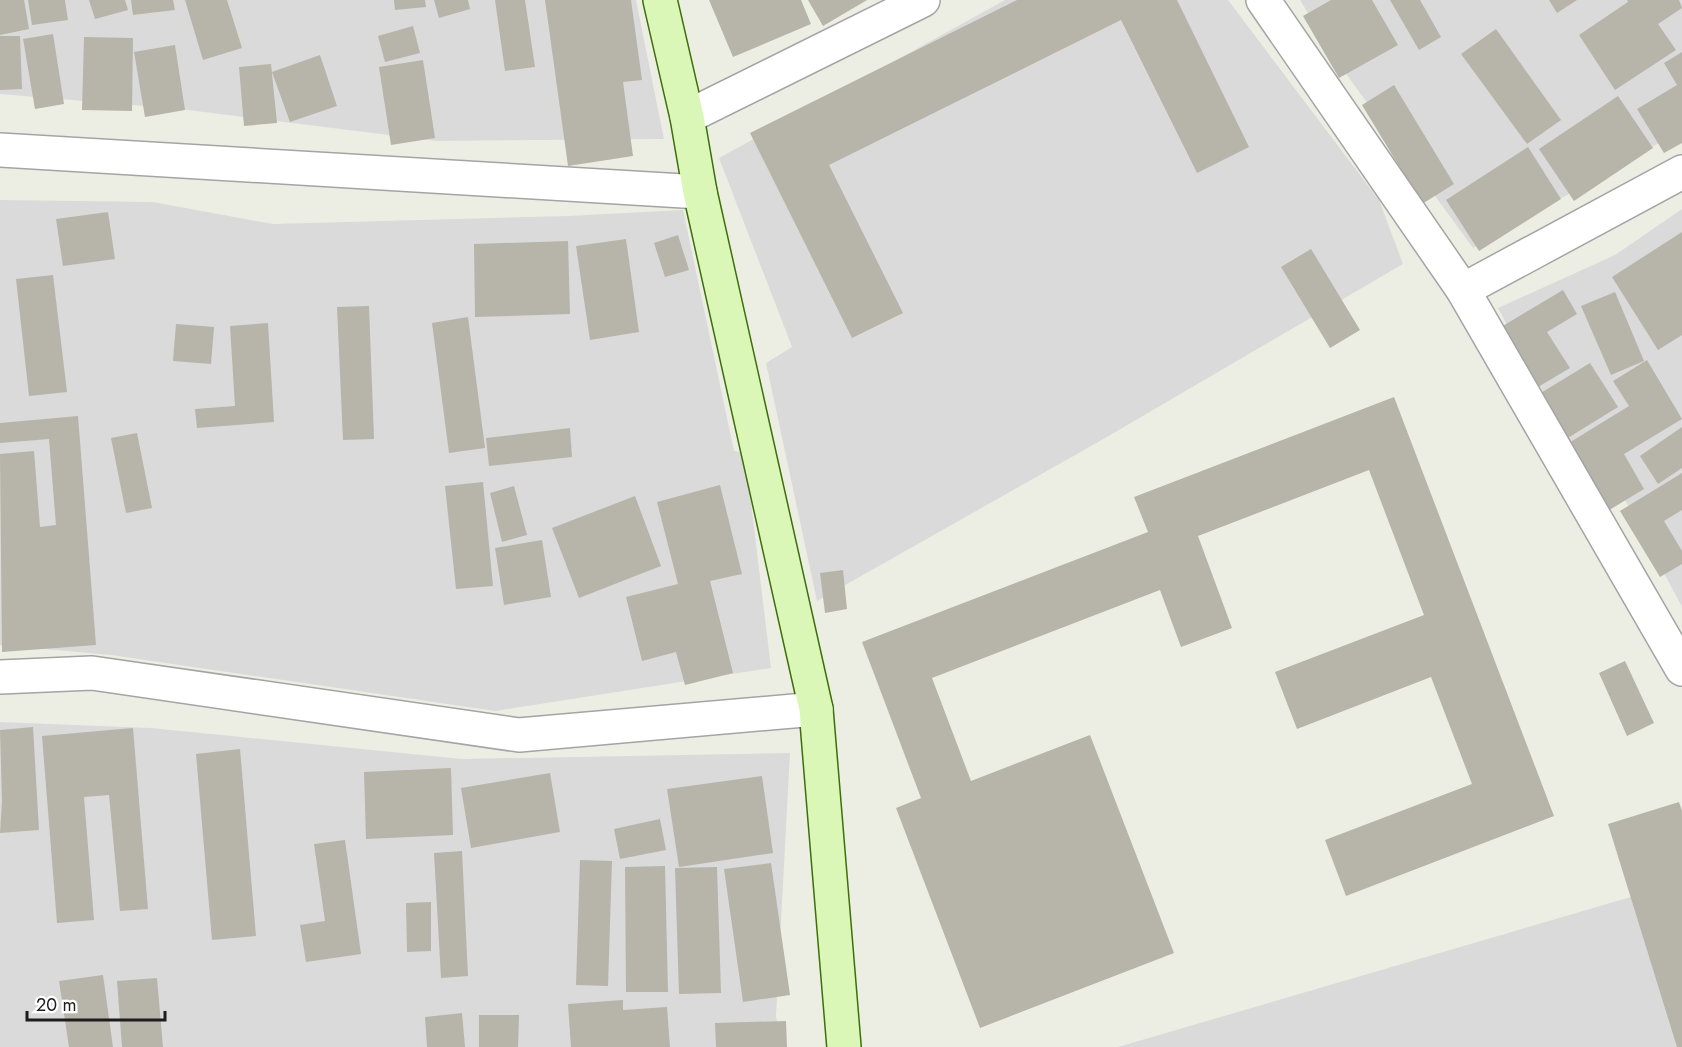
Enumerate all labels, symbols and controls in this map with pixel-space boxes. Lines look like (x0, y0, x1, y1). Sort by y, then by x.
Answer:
scale bar (27, 984, 165, 1022)
text: 20 m (36, 992, 76, 1018)

